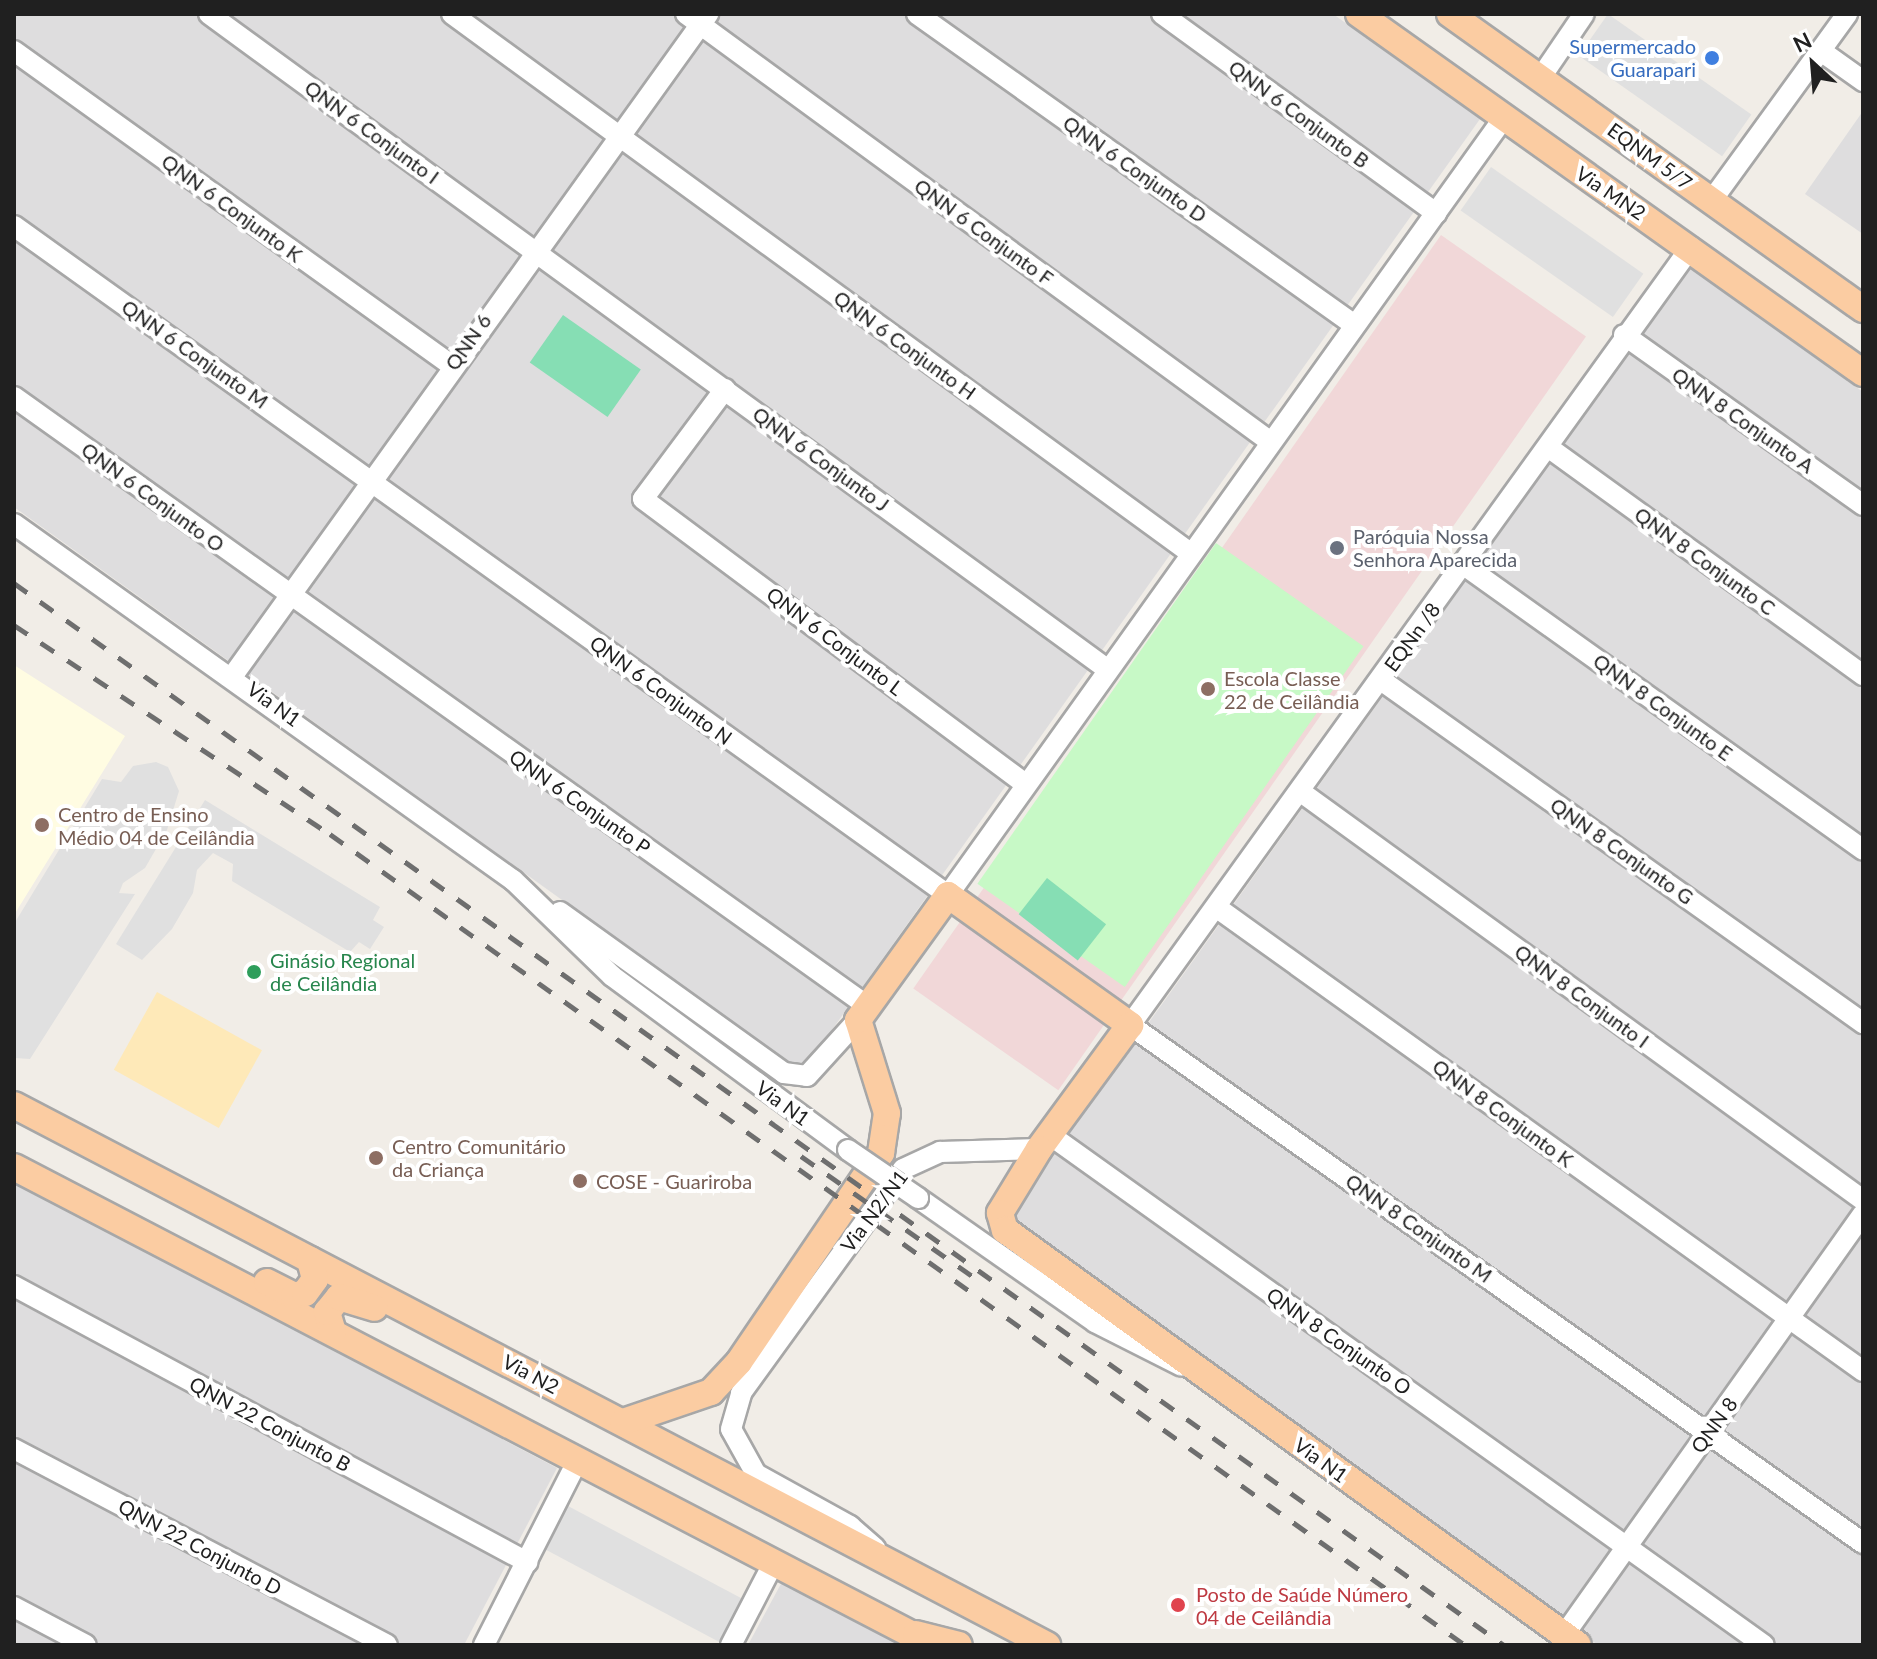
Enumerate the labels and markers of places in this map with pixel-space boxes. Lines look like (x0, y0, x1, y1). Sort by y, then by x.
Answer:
place label: Supermercado Guarapari (1569, 34, 1696, 81)
marker: Supermercado Guarapari (1703, 49, 1721, 67)
place label: Paróquia Nossa Senhora Aparecida (1353, 524, 1518, 571)
marker: Paróquia Nossa Senhora Aparecida (1328, 539, 1346, 557)
place label: Escola Classe 22 de Ceilândia (1224, 666, 1359, 713)
marker: Escola Classe 22 de Ceilândia (1199, 680, 1217, 698)
place label: Centro de Ensino Médio 04 de Ceilândia (58, 802, 255, 849)
marker: Centro de Ensino Médio 04 de Ceilândia (33, 816, 51, 834)
place label: Ginásio Regional de Ceilândia (270, 948, 415, 995)
marker: Ginásio Regional de Ceilândia (245, 963, 263, 981)
place label: Centro Comunitário da Criança (392, 1134, 566, 1181)
marker: Centro Comunitário da Criança (367, 1149, 385, 1167)
place label: COSE - Guariroba (596, 1169, 752, 1193)
marker: COSE - Guariroba (571, 1172, 589, 1190)
place label: Posto de Saúde Número 04 de Ceilândia (1196, 1582, 1408, 1629)
marker: Posto de Saúde Número 04 de Ceilândia (1167, 1594, 1189, 1616)

